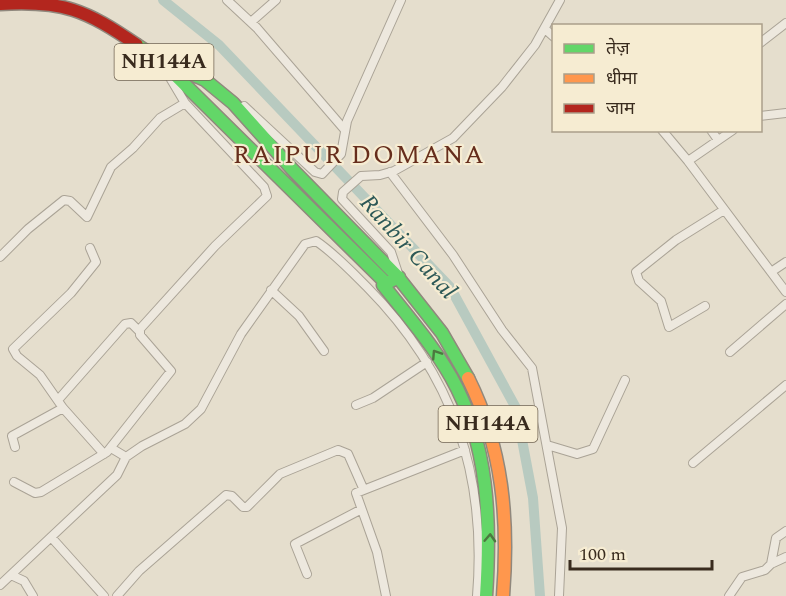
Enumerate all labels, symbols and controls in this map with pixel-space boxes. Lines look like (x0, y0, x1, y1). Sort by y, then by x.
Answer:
legend (552, 24, 762, 132)
text: तेज़ (606, 35, 630, 62)
road number: NH144A (114, 44, 213, 80)
text: धीमा (606, 65, 637, 92)
text: जाम (606, 95, 636, 122)
district label: RAIPUR DOMANA (233, 135, 485, 175)
water label: Ranbir Canal (351, 186, 465, 308)
one-way arrow (432, 349, 443, 360)
road number: NH144A (438, 406, 538, 442)
one-way arrow (484, 533, 496, 542)
scale bar (570, 533, 712, 571)
text: 100 m (579, 541, 626, 568)

